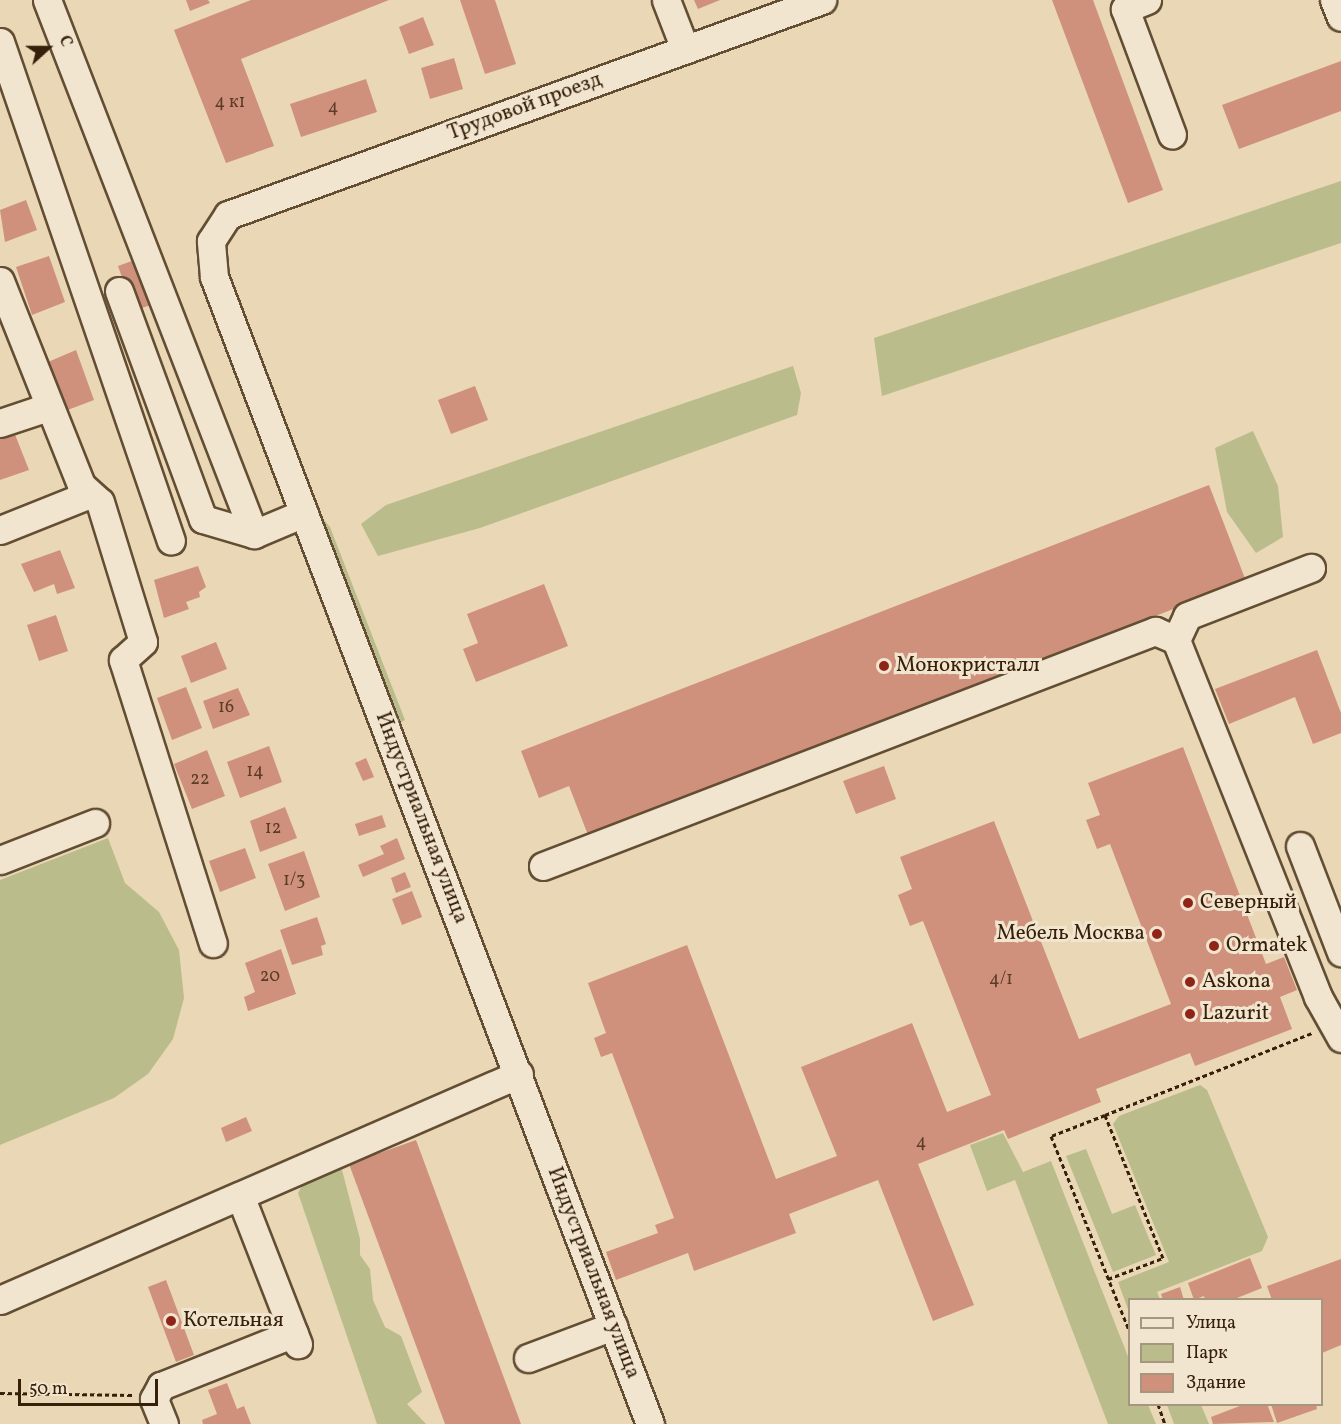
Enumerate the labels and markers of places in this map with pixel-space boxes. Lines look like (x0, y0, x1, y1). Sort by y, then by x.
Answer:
place label: Монокристалл (896, 653, 1040, 679)
marker: Монокристалл (877, 659, 891, 673)
place label: Северный (1200, 890, 1297, 916)
marker: Северный (1181, 896, 1195, 910)
place label: Мебель Москва (997, 921, 1145, 947)
marker: Мебель Москва (1150, 927, 1164, 941)
place label: Ormatek (1226, 933, 1307, 959)
marker: Ormatek (1207, 939, 1221, 953)
place label: Askona (1202, 969, 1271, 995)
marker: Askona (1183, 975, 1197, 989)
place label: Lazurit (1202, 1001, 1269, 1027)
marker: Lazurit (1183, 1007, 1197, 1021)
place label: Котельная (183, 1308, 284, 1334)
marker: Котельная (164, 1314, 178, 1328)

